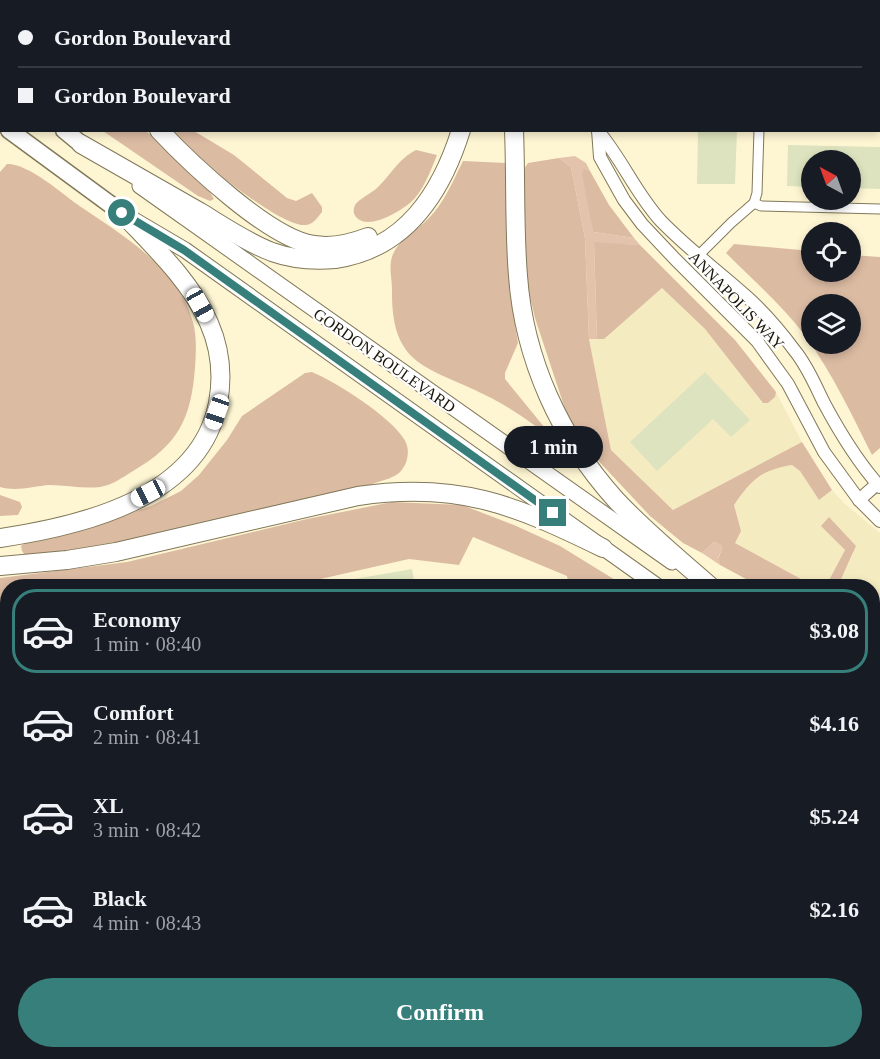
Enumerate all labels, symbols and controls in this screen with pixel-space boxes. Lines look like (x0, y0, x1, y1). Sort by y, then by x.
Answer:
text: Gordon Boulevard (54, 25, 231, 50)
text: Gordon Boulevard (54, 83, 231, 108)
north arrow (801, 150, 861, 210)
map controls (801, 150, 861, 354)
route start (108, 199, 135, 226)
button: locate (801, 222, 861, 282)
street label: ANNAPOLIS WAY (686, 248, 788, 353)
car (183, 285, 217, 325)
button: layers (801, 294, 861, 354)
street label: GORDON BOULEVARD (311, 305, 459, 416)
car (203, 392, 231, 432)
callout: 1 min (504, 426, 602, 468)
text: 1 min (529, 436, 578, 458)
car (128, 477, 168, 509)
route end (539, 499, 566, 526)
icon: car (21, 604, 75, 658)
text: Economy (93, 607, 181, 632)
text: $3.08 (810, 618, 859, 643)
text: 1 min · 08:40 (93, 633, 201, 655)
icon: car (21, 697, 75, 751)
text: Comfort (93, 700, 174, 725)
text: $4.16 (810, 711, 859, 736)
text: 2 min · 08:41 (93, 726, 201, 748)
icon: car (21, 790, 75, 844)
text: XL (93, 793, 124, 818)
text: $5.24 (810, 804, 859, 829)
text: 3 min · 08:42 (93, 819, 201, 841)
icon: car (21, 883, 75, 937)
text: Black (93, 886, 147, 911)
text: $2.16 (810, 897, 859, 922)
text: 4 min · 08:43 (93, 912, 201, 934)
button: Confirm (18, 978, 862, 1047)

